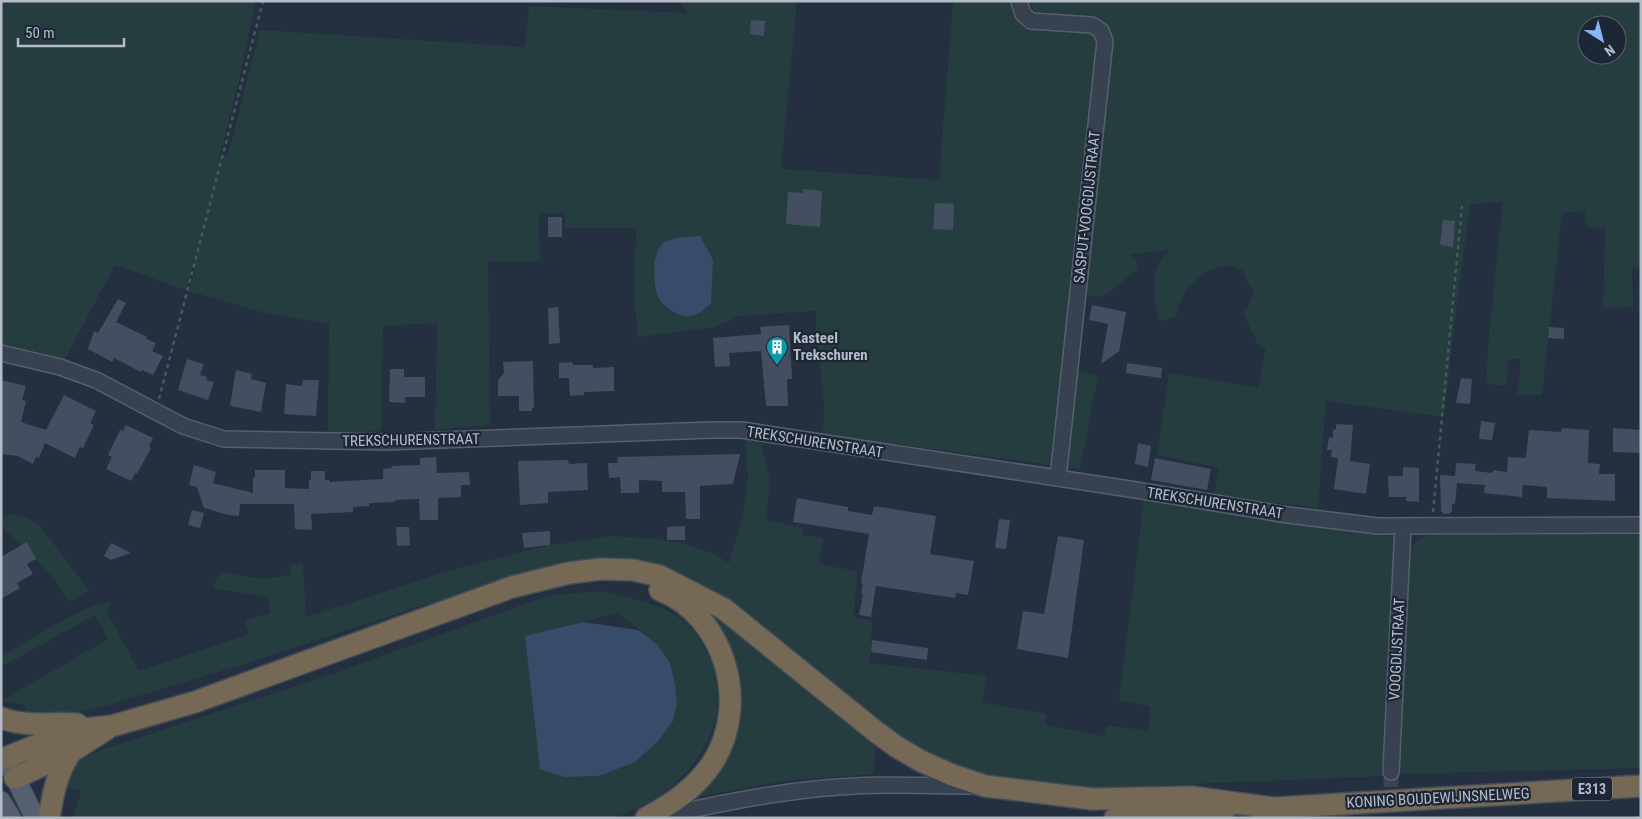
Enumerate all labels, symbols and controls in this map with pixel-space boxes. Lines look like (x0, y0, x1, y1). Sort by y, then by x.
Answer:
scale bar (18, 15, 124, 47)
north arrow (1577, 15, 1627, 65)
text: 50 m (25, 24, 55, 42)
text: N (1601, 42, 1618, 60)
street label: SASPUT-VOOGDIJSTRAAT (1070, 130, 1104, 284)
place label: Kasteel Trekschuren (793, 329, 868, 364)
building icon: Kasteel Trekschuren (765, 335, 789, 366)
street label: TREKSCHURENSTRAAT (746, 422, 885, 462)
street label: TREKSCHURENSTRAAT (342, 430, 480, 450)
street label: TREKSCHURENSTRAAT (1146, 483, 1285, 523)
street label: VOOGDIJSTRAAT (1385, 597, 1409, 701)
road number: E313 (1572, 778, 1612, 801)
street label: KONING BOUDEWIJNSNELWEG (1346, 784, 1530, 812)

